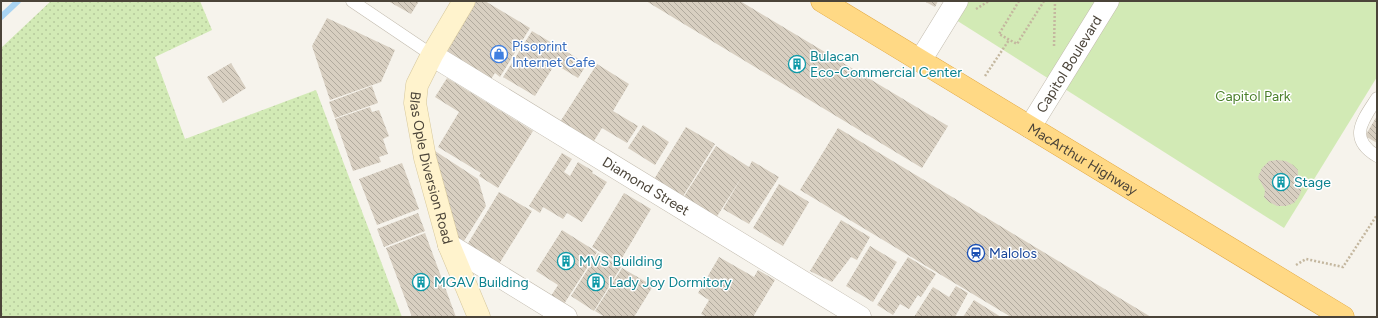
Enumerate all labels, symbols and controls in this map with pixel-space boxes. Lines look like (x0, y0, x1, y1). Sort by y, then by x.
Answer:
street label: Capitol Boulevard (1033, 13, 1106, 116)
place label: Pisoprint Internet Cafe (512, 38, 596, 71)
shop icon: Pisoprint Internet Cafe (489, 44, 509, 64)
place label: Bulacan Eco-Commercial Center (810, 48, 962, 81)
building icon: Bulacan Eco-Commercial Center (787, 54, 807, 74)
park label: Capitol Park (1215, 88, 1291, 105)
street label: Blas Ople Diversion Road (406, 91, 456, 246)
street label: MacArthur Highway (1025, 120, 1141, 200)
street label: Diamond Street (599, 153, 692, 220)
building icon: Stage (1271, 172, 1291, 192)
place label: Stage (1294, 174, 1331, 191)
station icon: Malolos (966, 243, 986, 263)
place label: Malolos (989, 245, 1037, 262)
building icon: MVS Building (556, 251, 576, 271)
place label: MVS Building (579, 253, 663, 270)
building icon: MGAV Building (411, 272, 431, 292)
building icon: Lady Joy Dormitory (586, 272, 606, 292)
place label: MGAV Building (434, 274, 529, 291)
place label: Lady Joy Dormitory (609, 274, 732, 291)

